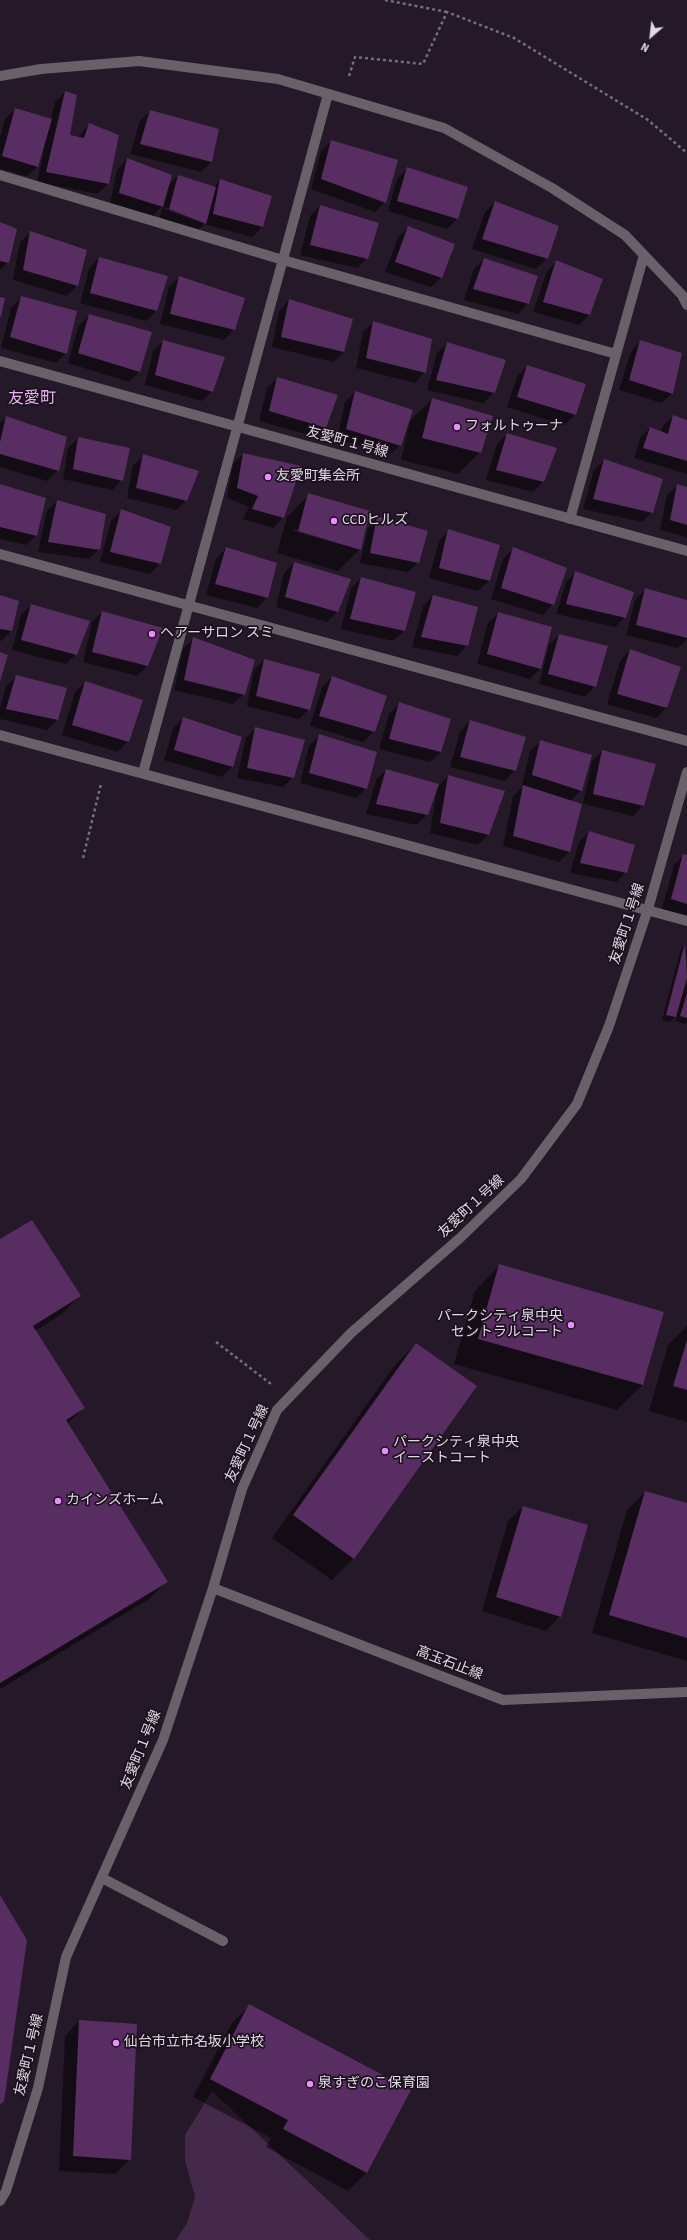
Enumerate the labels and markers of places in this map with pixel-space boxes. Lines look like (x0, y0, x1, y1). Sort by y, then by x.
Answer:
place label: フォルトゥーナ (465, 419, 563, 435)
marker: フォルトゥーナ (452, 422, 462, 432)
place label: 友愛町集会所 (276, 469, 360, 485)
marker: 友愛町集会所 (263, 472, 273, 482)
place label: CCDヒルズ (342, 513, 408, 529)
marker: CCDヒルズ (329, 516, 339, 526)
place label: ヘアーサロン スミ (160, 626, 274, 642)
marker: ヘアーサロン スミ (147, 629, 157, 639)
place label: パークシティ泉中央 セントラルコート (437, 1309, 563, 1342)
marker: パークシティ泉中央 セントラルコート (566, 1320, 576, 1330)
place label: パークシティ泉中央 イーストコート (393, 1435, 519, 1468)
marker: パークシティ泉中央 イーストコート (380, 1446, 390, 1456)
place label: カインズホーム (66, 1493, 164, 1509)
marker: カインズホーム (53, 1496, 63, 1506)
place label: 仙台市立市名坂小学校 (124, 2035, 264, 2051)
marker: 仙台市立市名坂小学校 (111, 2038, 121, 2048)
place label: 泉すぎのこ保育園 (318, 2076, 430, 2092)
marker: 泉すぎのこ保育園 (305, 2079, 315, 2089)

